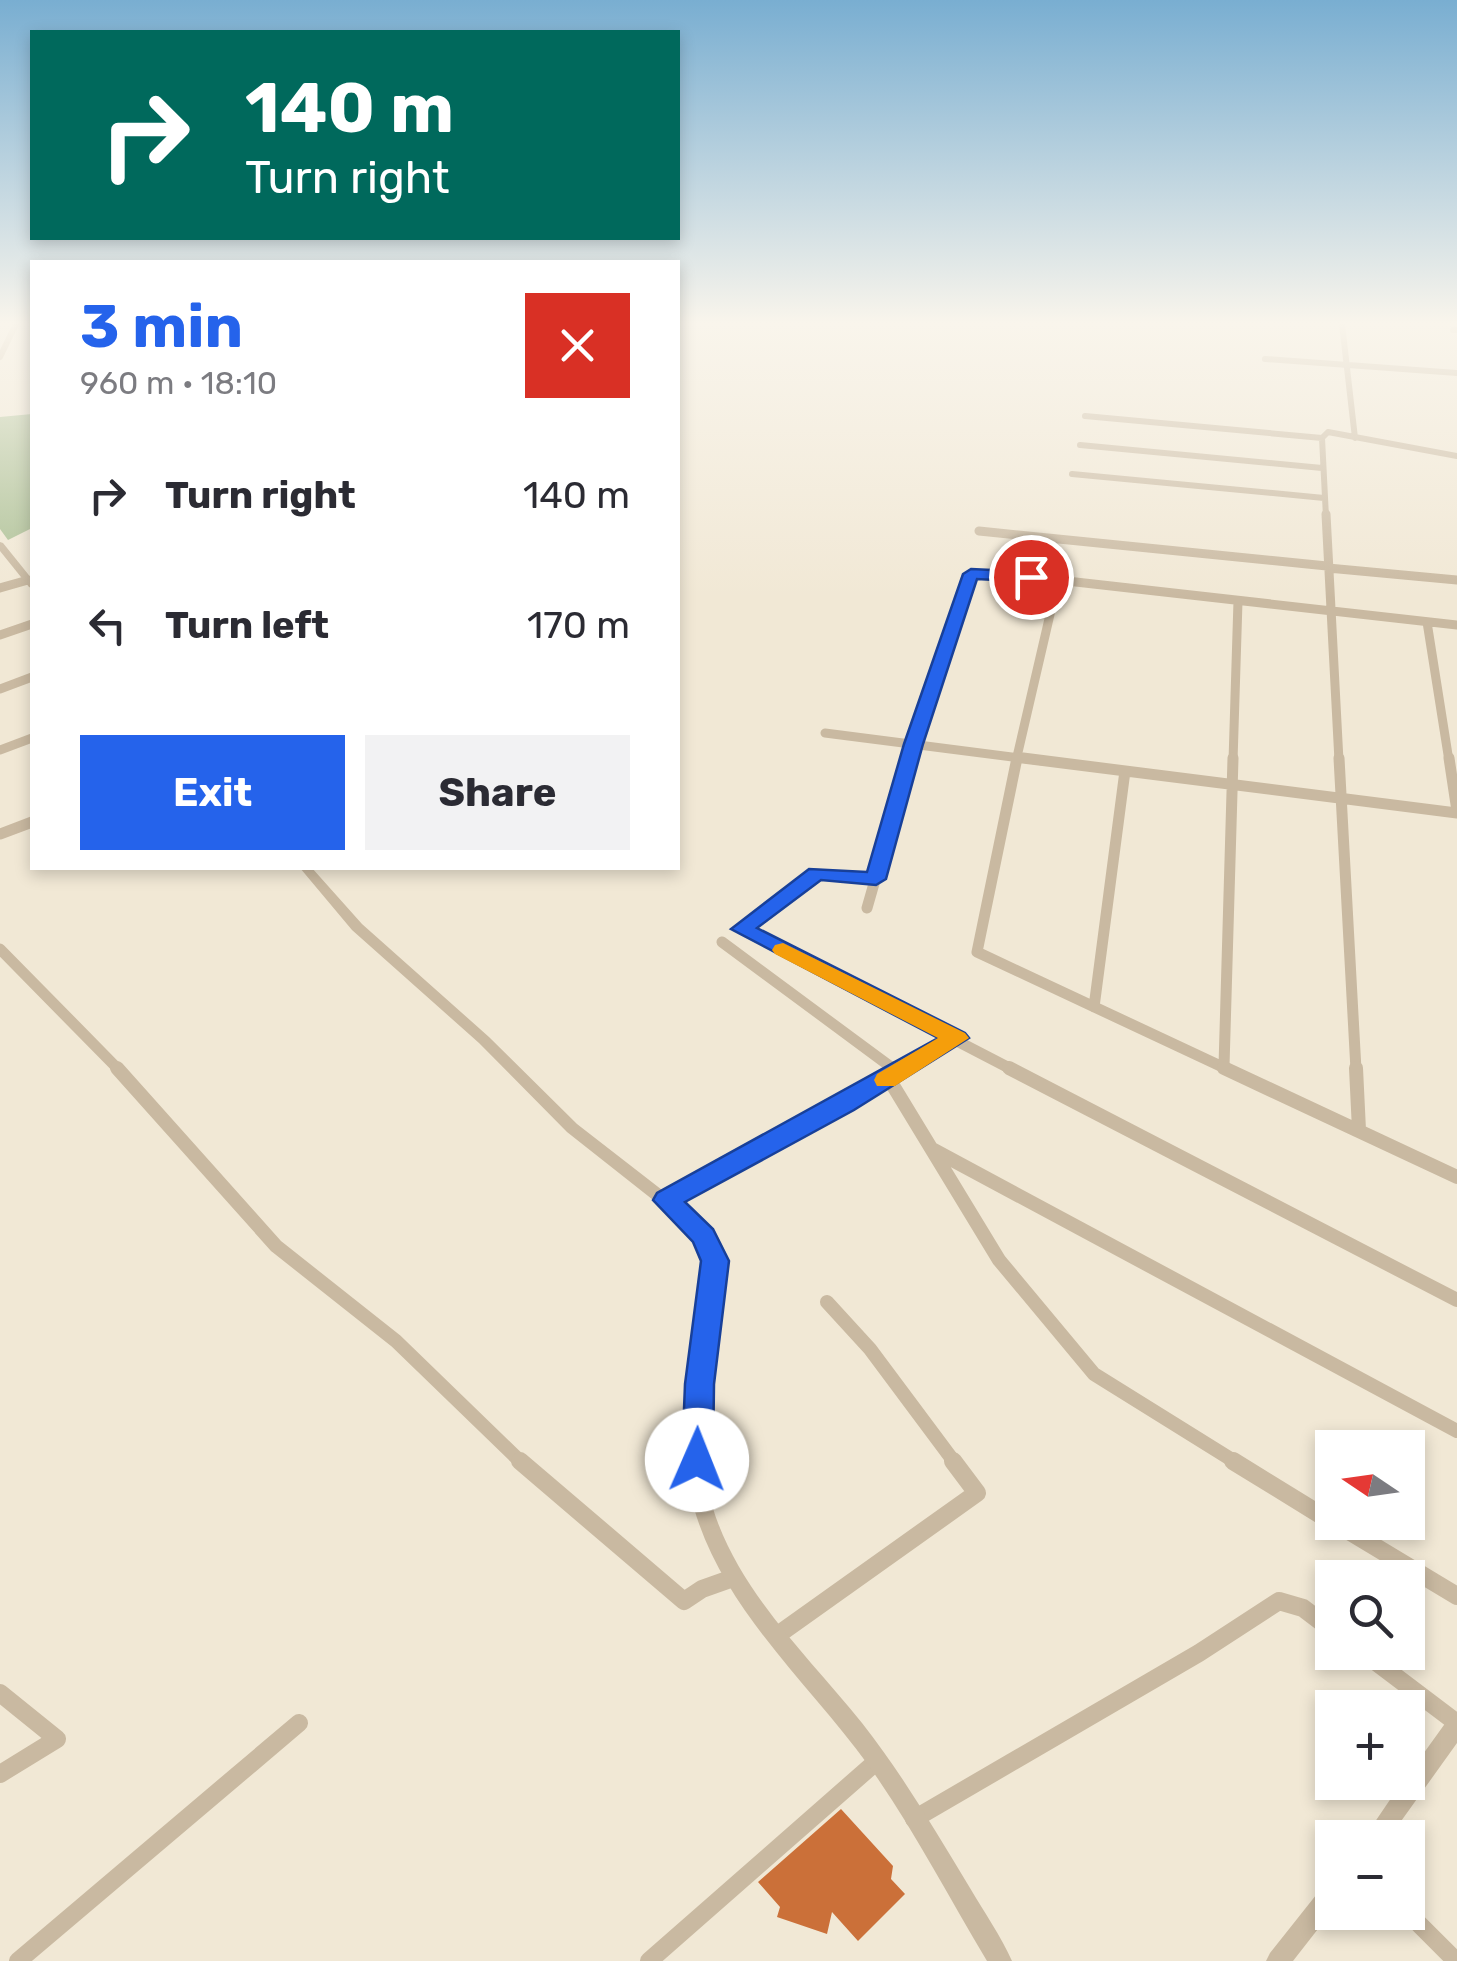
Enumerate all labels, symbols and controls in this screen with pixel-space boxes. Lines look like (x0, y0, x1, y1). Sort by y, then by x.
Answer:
text: 140 m (245, 67, 454, 150)
icon: right (80, 70, 210, 200)
text: Turn right (245, 151, 449, 204)
text: 3 min (80, 291, 243, 362)
button: close (525, 293, 630, 398)
text: 960 m · 18:10 (80, 364, 277, 402)
icon: right (80, 468, 135, 523)
text: Turn right (165, 472, 356, 518)
text: 140 m (523, 472, 630, 518)
pin (989, 535, 1074, 620)
icon: arrive (1004, 550, 1059, 605)
icon: left (80, 598, 135, 653)
text: Turn left (165, 602, 329, 648)
text: 170 m (527, 602, 630, 648)
button: Exit (80, 735, 345, 850)
button: Share (365, 735, 630, 850)
position arrow (645, 1408, 749, 1512)
north arrow (1315, 1430, 1425, 1540)
map controls (1315, 1430, 1425, 1930)
button: search (1315, 1560, 1425, 1670)
button: + (1315, 1690, 1425, 1800)
button: − (1315, 1820, 1425, 1930)

